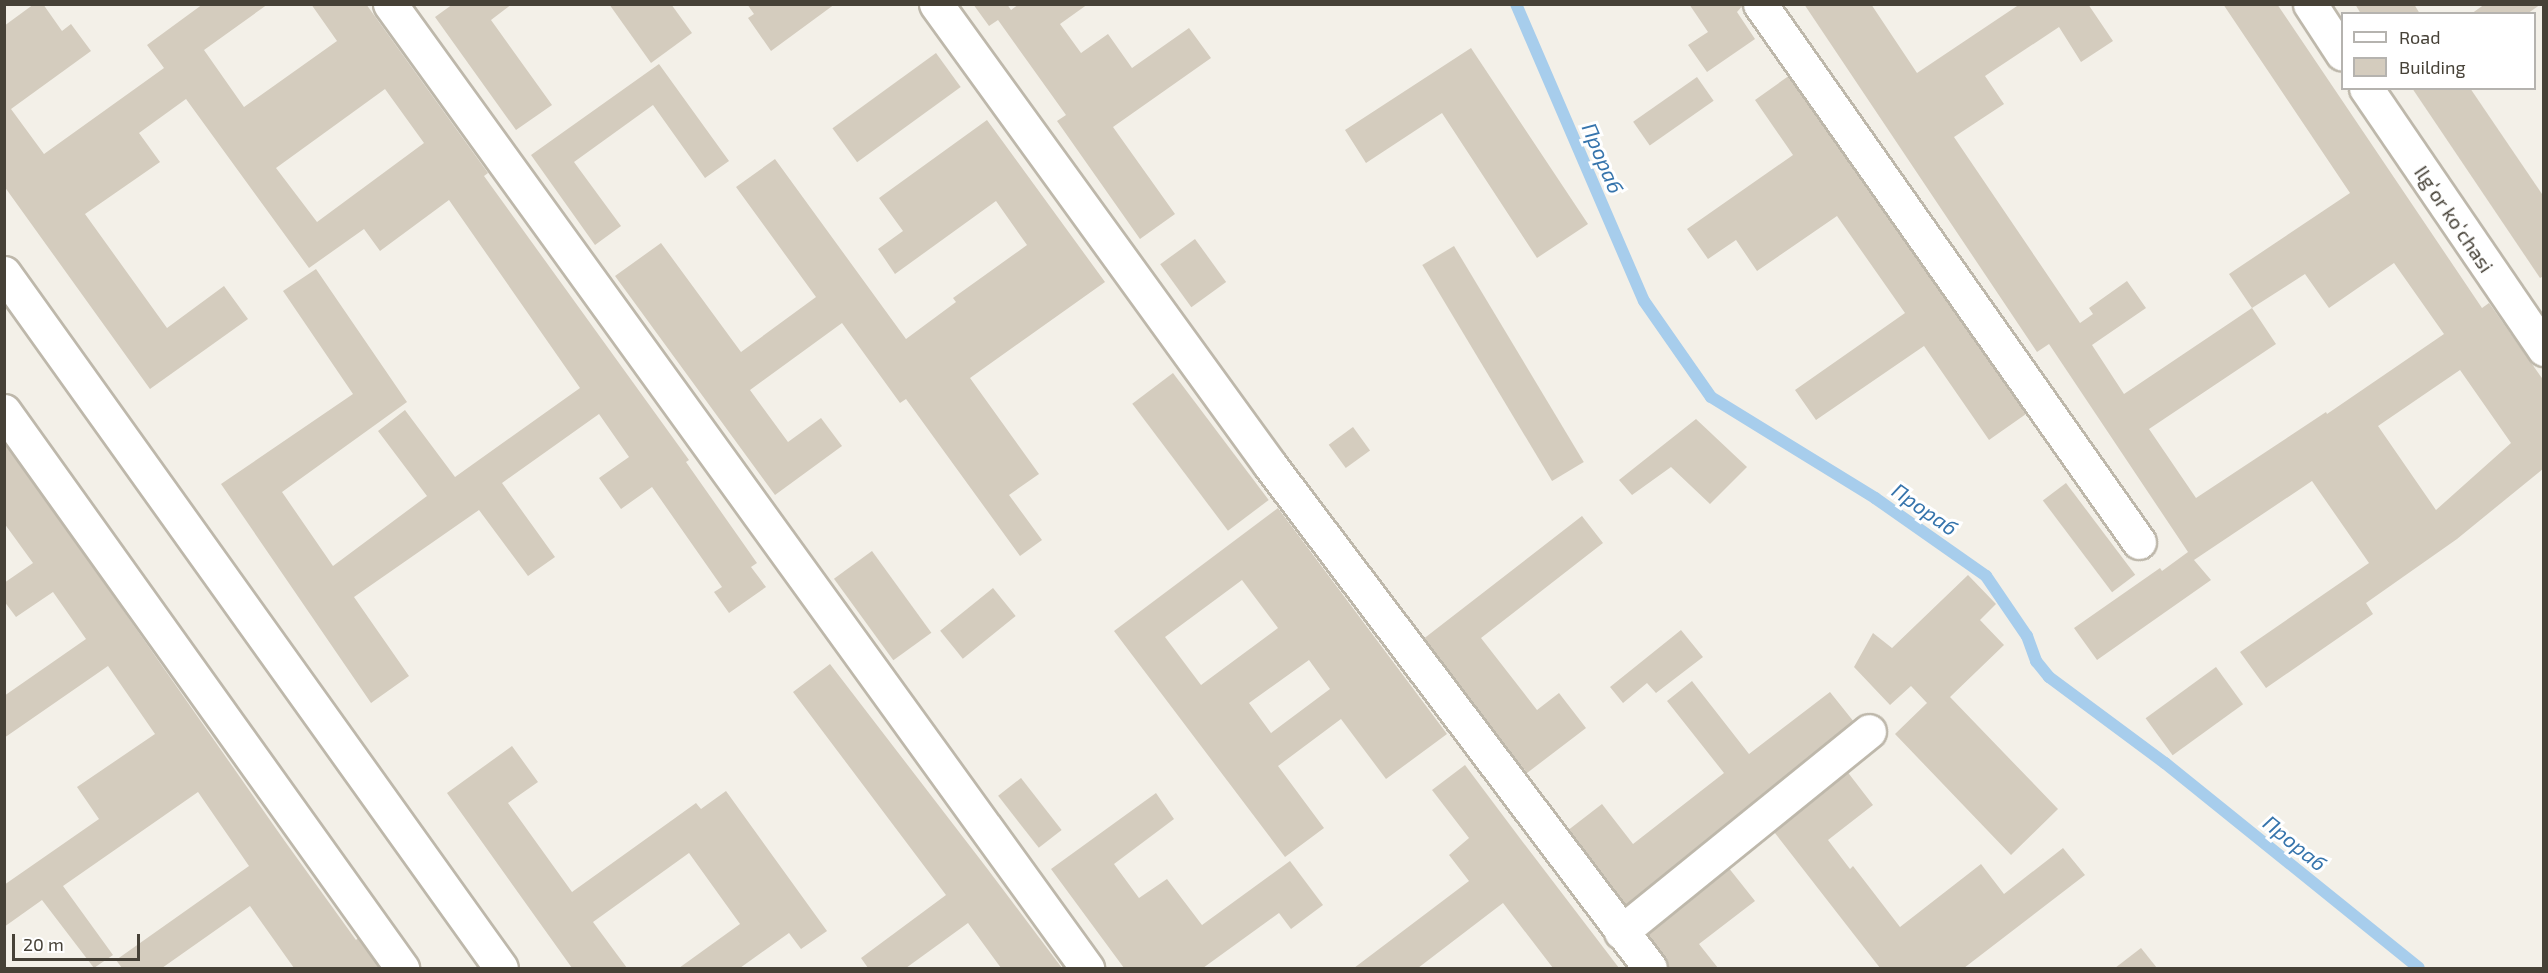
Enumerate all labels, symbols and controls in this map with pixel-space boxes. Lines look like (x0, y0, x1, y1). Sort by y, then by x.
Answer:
legend (2341, 12, 2536, 90)
text: Road (2399, 26, 2440, 48)
text: Building (2399, 56, 2466, 78)
water label: Прораб (1577, 119, 1629, 197)
street label: Ilgʻor koʻchasi (2409, 161, 2499, 277)
water label: Прораб (1887, 477, 1963, 541)
water label: Прораб (2258, 810, 2332, 876)
scale bar (15, 922, 142, 960)
text: 20 m (23, 933, 64, 955)

